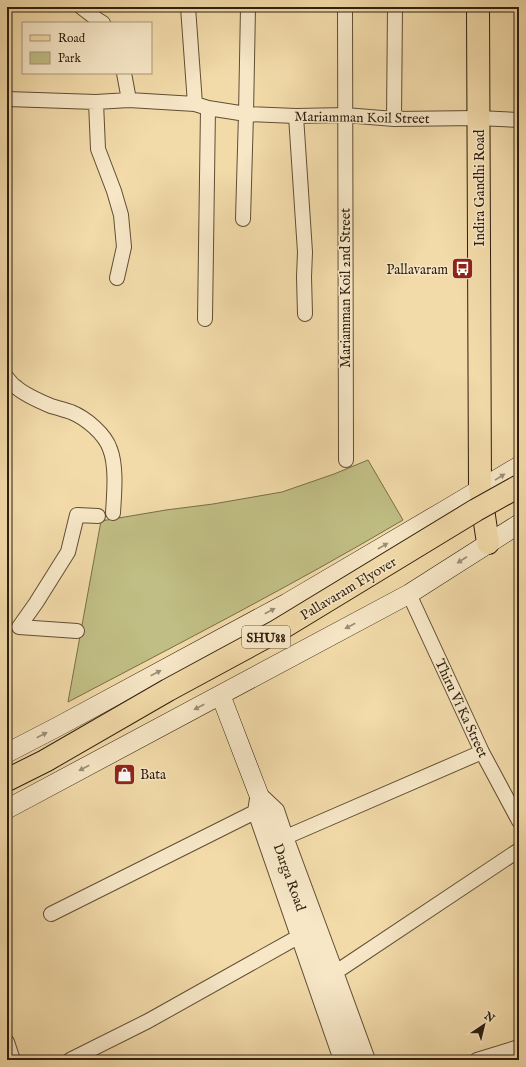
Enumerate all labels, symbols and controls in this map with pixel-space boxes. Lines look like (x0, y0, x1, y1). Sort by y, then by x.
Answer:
legend (22, 22, 152, 74)
text: Road (58, 31, 86, 46)
text: Park (58, 51, 81, 66)
street label: Mariamman Koil Street (294, 108, 430, 128)
street label: Indira Gandhi Road (471, 129, 489, 246)
street label: Mariamman Koil 2nd Street (337, 208, 355, 368)
bus stop icon: Pallavaram (450, 256, 476, 282)
place label: Pallavaram (386, 261, 448, 279)
one-way arrow (494, 474, 506, 481)
one-way arrow (377, 543, 389, 550)
street label: Pallavaram Flyover (297, 553, 400, 625)
one-way arrow (457, 556, 468, 564)
one-way arrow (265, 608, 276, 615)
one-way arrow (345, 622, 356, 629)
road number: SHU88 (242, 626, 290, 648)
street label: Thiru Vi Ka Street (430, 656, 492, 761)
one-way arrow (150, 670, 162, 676)
one-way arrow (193, 704, 205, 711)
one-way arrow (36, 732, 47, 738)
shop icon: Bata (112, 761, 138, 787)
one-way arrow (78, 765, 90, 772)
place label: Bata (140, 766, 167, 784)
street label: Darga Road (268, 841, 310, 914)
north arrow (464, 1005, 504, 1045)
text: N (480, 1009, 497, 1026)

